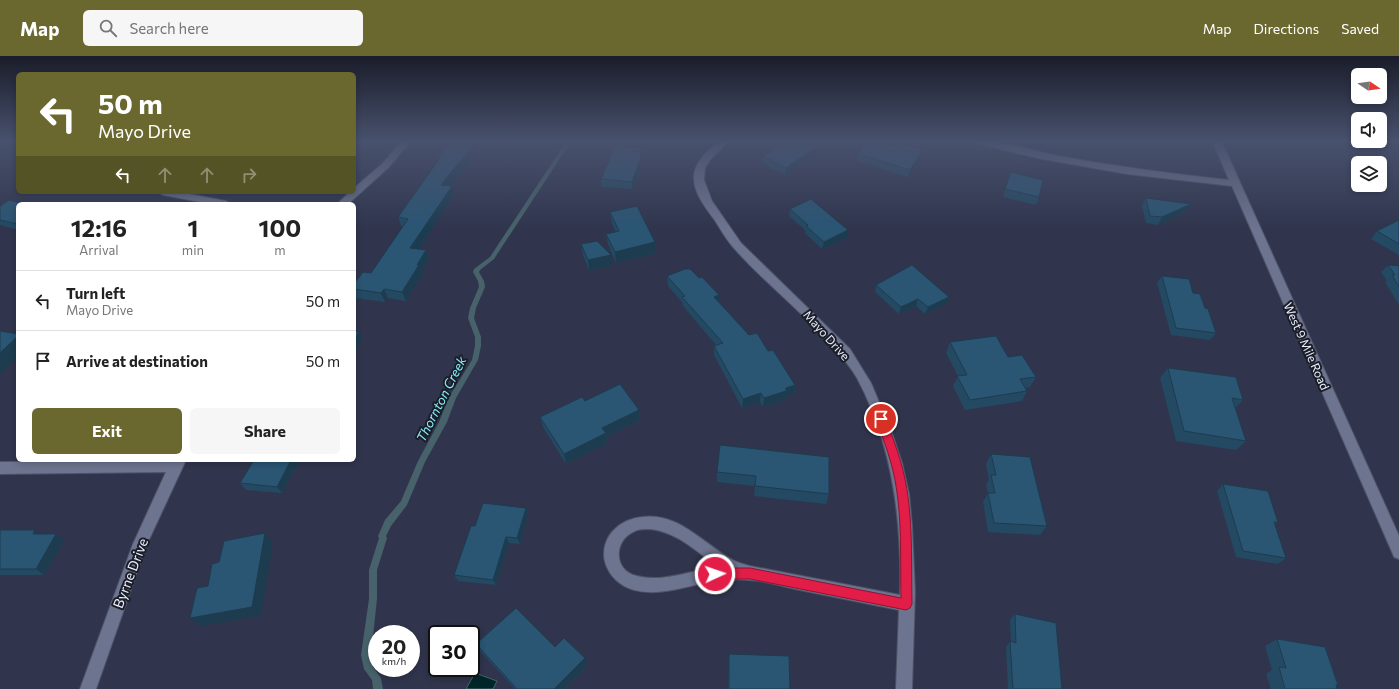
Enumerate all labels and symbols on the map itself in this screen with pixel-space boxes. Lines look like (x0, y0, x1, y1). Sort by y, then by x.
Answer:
north arrow (1351, 68, 1387, 104)
street label: West 9 Mile Road (1281, 300, 1333, 392)
street label: Mayo Drive (801, 307, 853, 363)
water label: Thornton Creek (413, 353, 470, 444)
pin (864, 402, 898, 436)
street label: Byrne Drive (109, 536, 151, 610)
position arrow (694, 553, 736, 595)
speed limit sign: 30 (428, 625, 480, 677)

